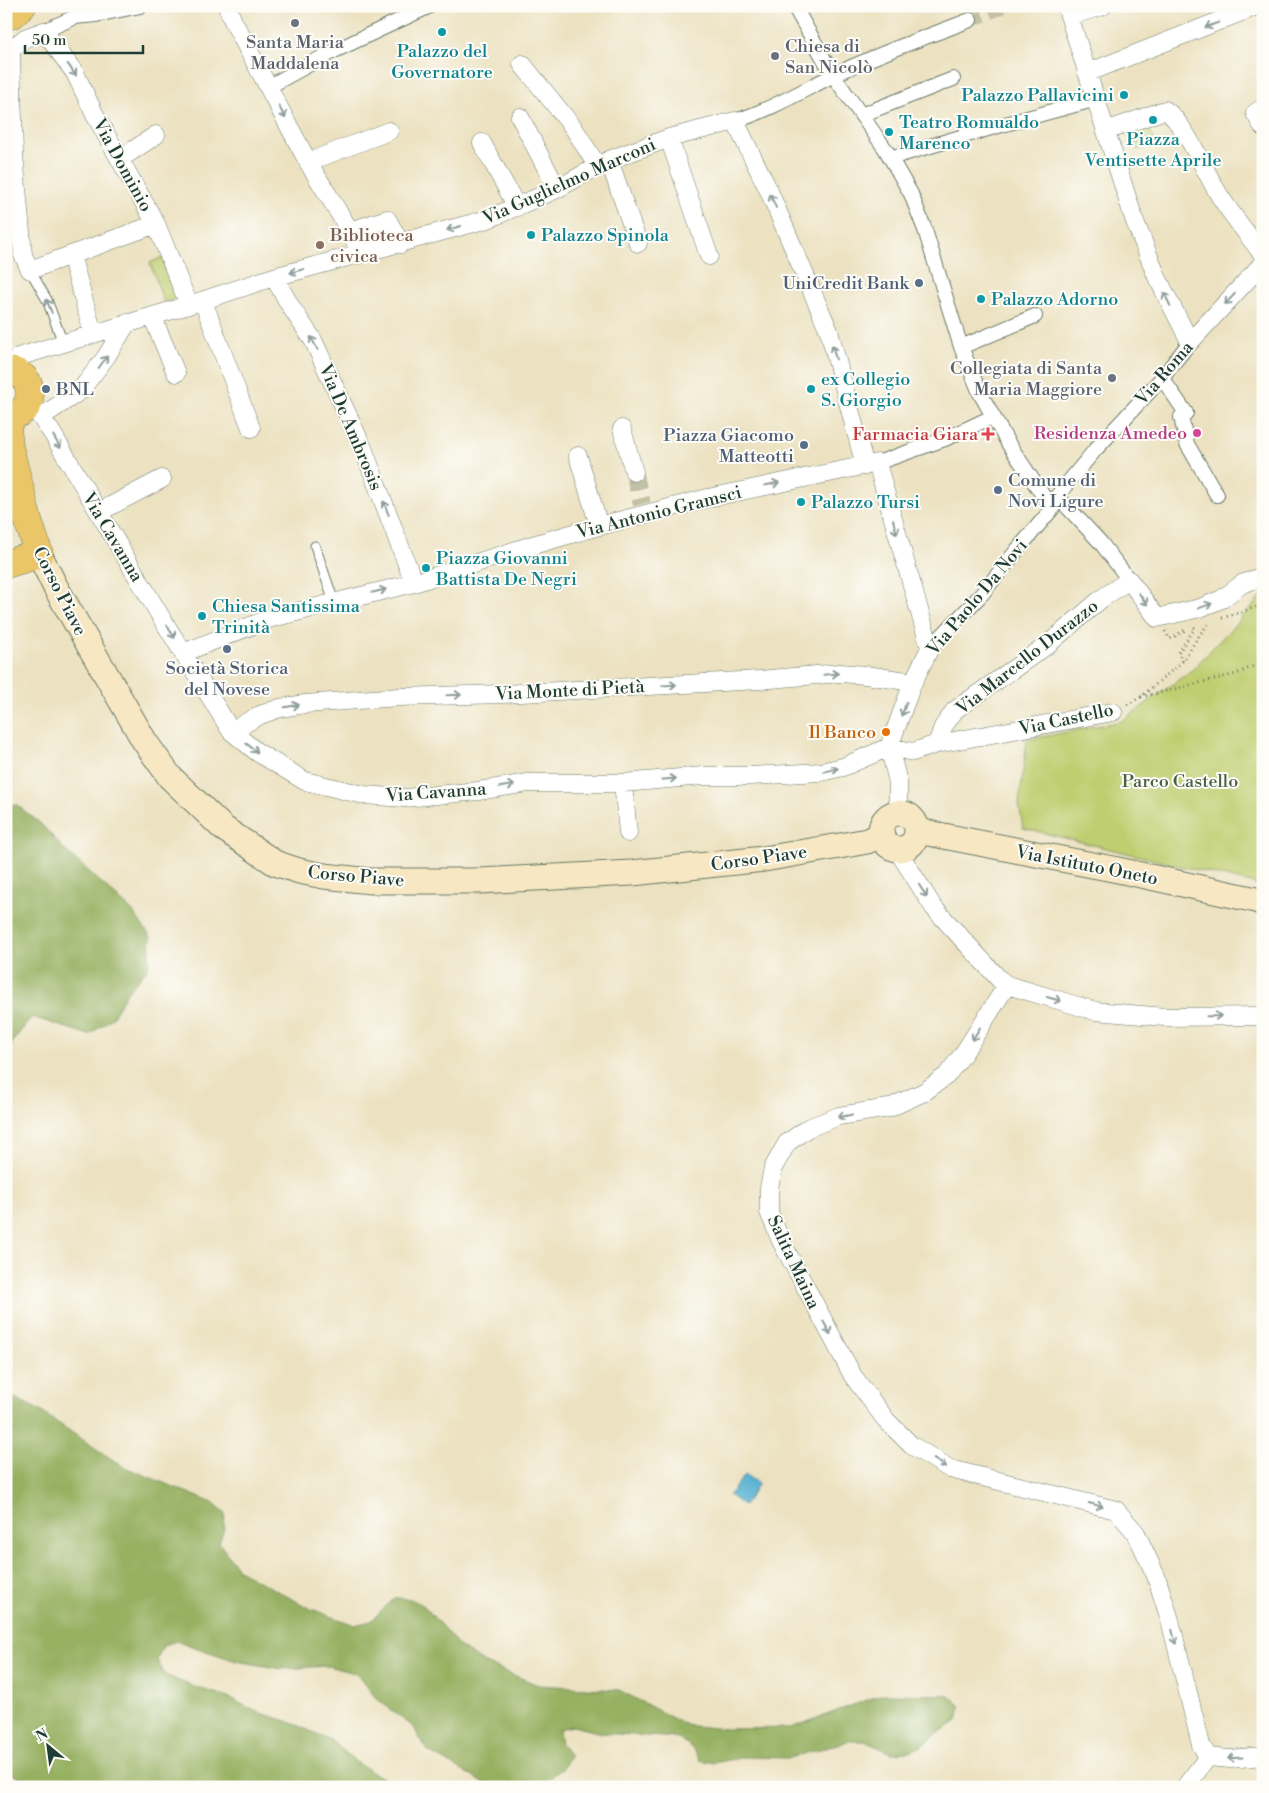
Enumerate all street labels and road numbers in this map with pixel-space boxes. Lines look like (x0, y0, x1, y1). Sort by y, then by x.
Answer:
street label: Via Dominio (87, 114, 158, 216)
street label: Via Guglielmo Marconi (478, 133, 659, 230)
street label: Via Roma (1129, 336, 1199, 411)
street label: Via De Ambrosis (313, 360, 388, 494)
street label: Via Antonio Gramsci (573, 481, 744, 544)
street label: Via Cavanna (76, 487, 149, 587)
street label: Via Paolo Da Novi (921, 534, 1033, 661)
street label: Corso Piave (27, 543, 92, 640)
street label: Via Marcello Durazzo (951, 595, 1103, 721)
street label: Via Monte di Pietà (494, 675, 646, 706)
street label: Via Castello (1016, 698, 1116, 741)
street label: Via Cavanna (384, 777, 488, 808)
street label: Corso Piave (709, 840, 809, 877)
street label: Via Istituto Oneto (1013, 840, 1160, 891)
street label: Corso Piave (307, 861, 405, 892)
street label: Salita Maina (762, 1212, 826, 1314)

